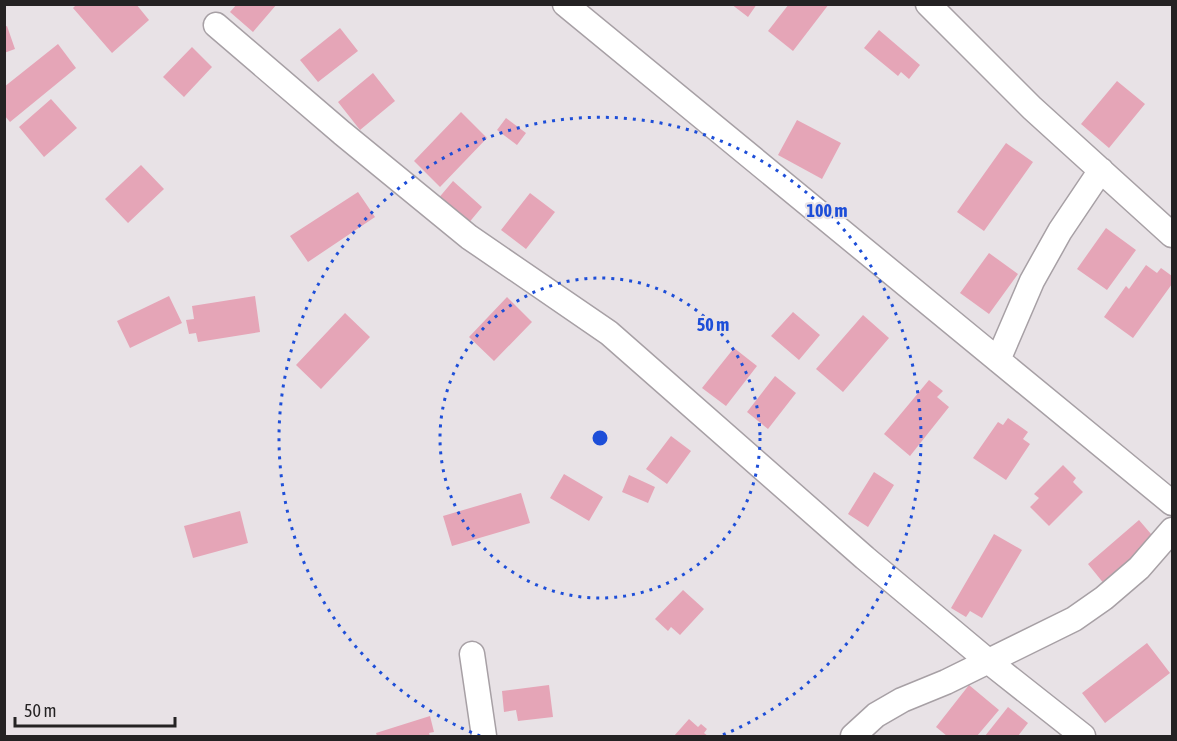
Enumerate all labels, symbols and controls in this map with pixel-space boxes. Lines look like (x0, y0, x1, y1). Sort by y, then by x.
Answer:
text: 100 m (807, 200, 847, 221)
text: 50 m (697, 314, 729, 335)
centre of rings (590, 428, 610, 448)
scale bar (15, 690, 176, 728)
text: 50 m (24, 700, 56, 721)

